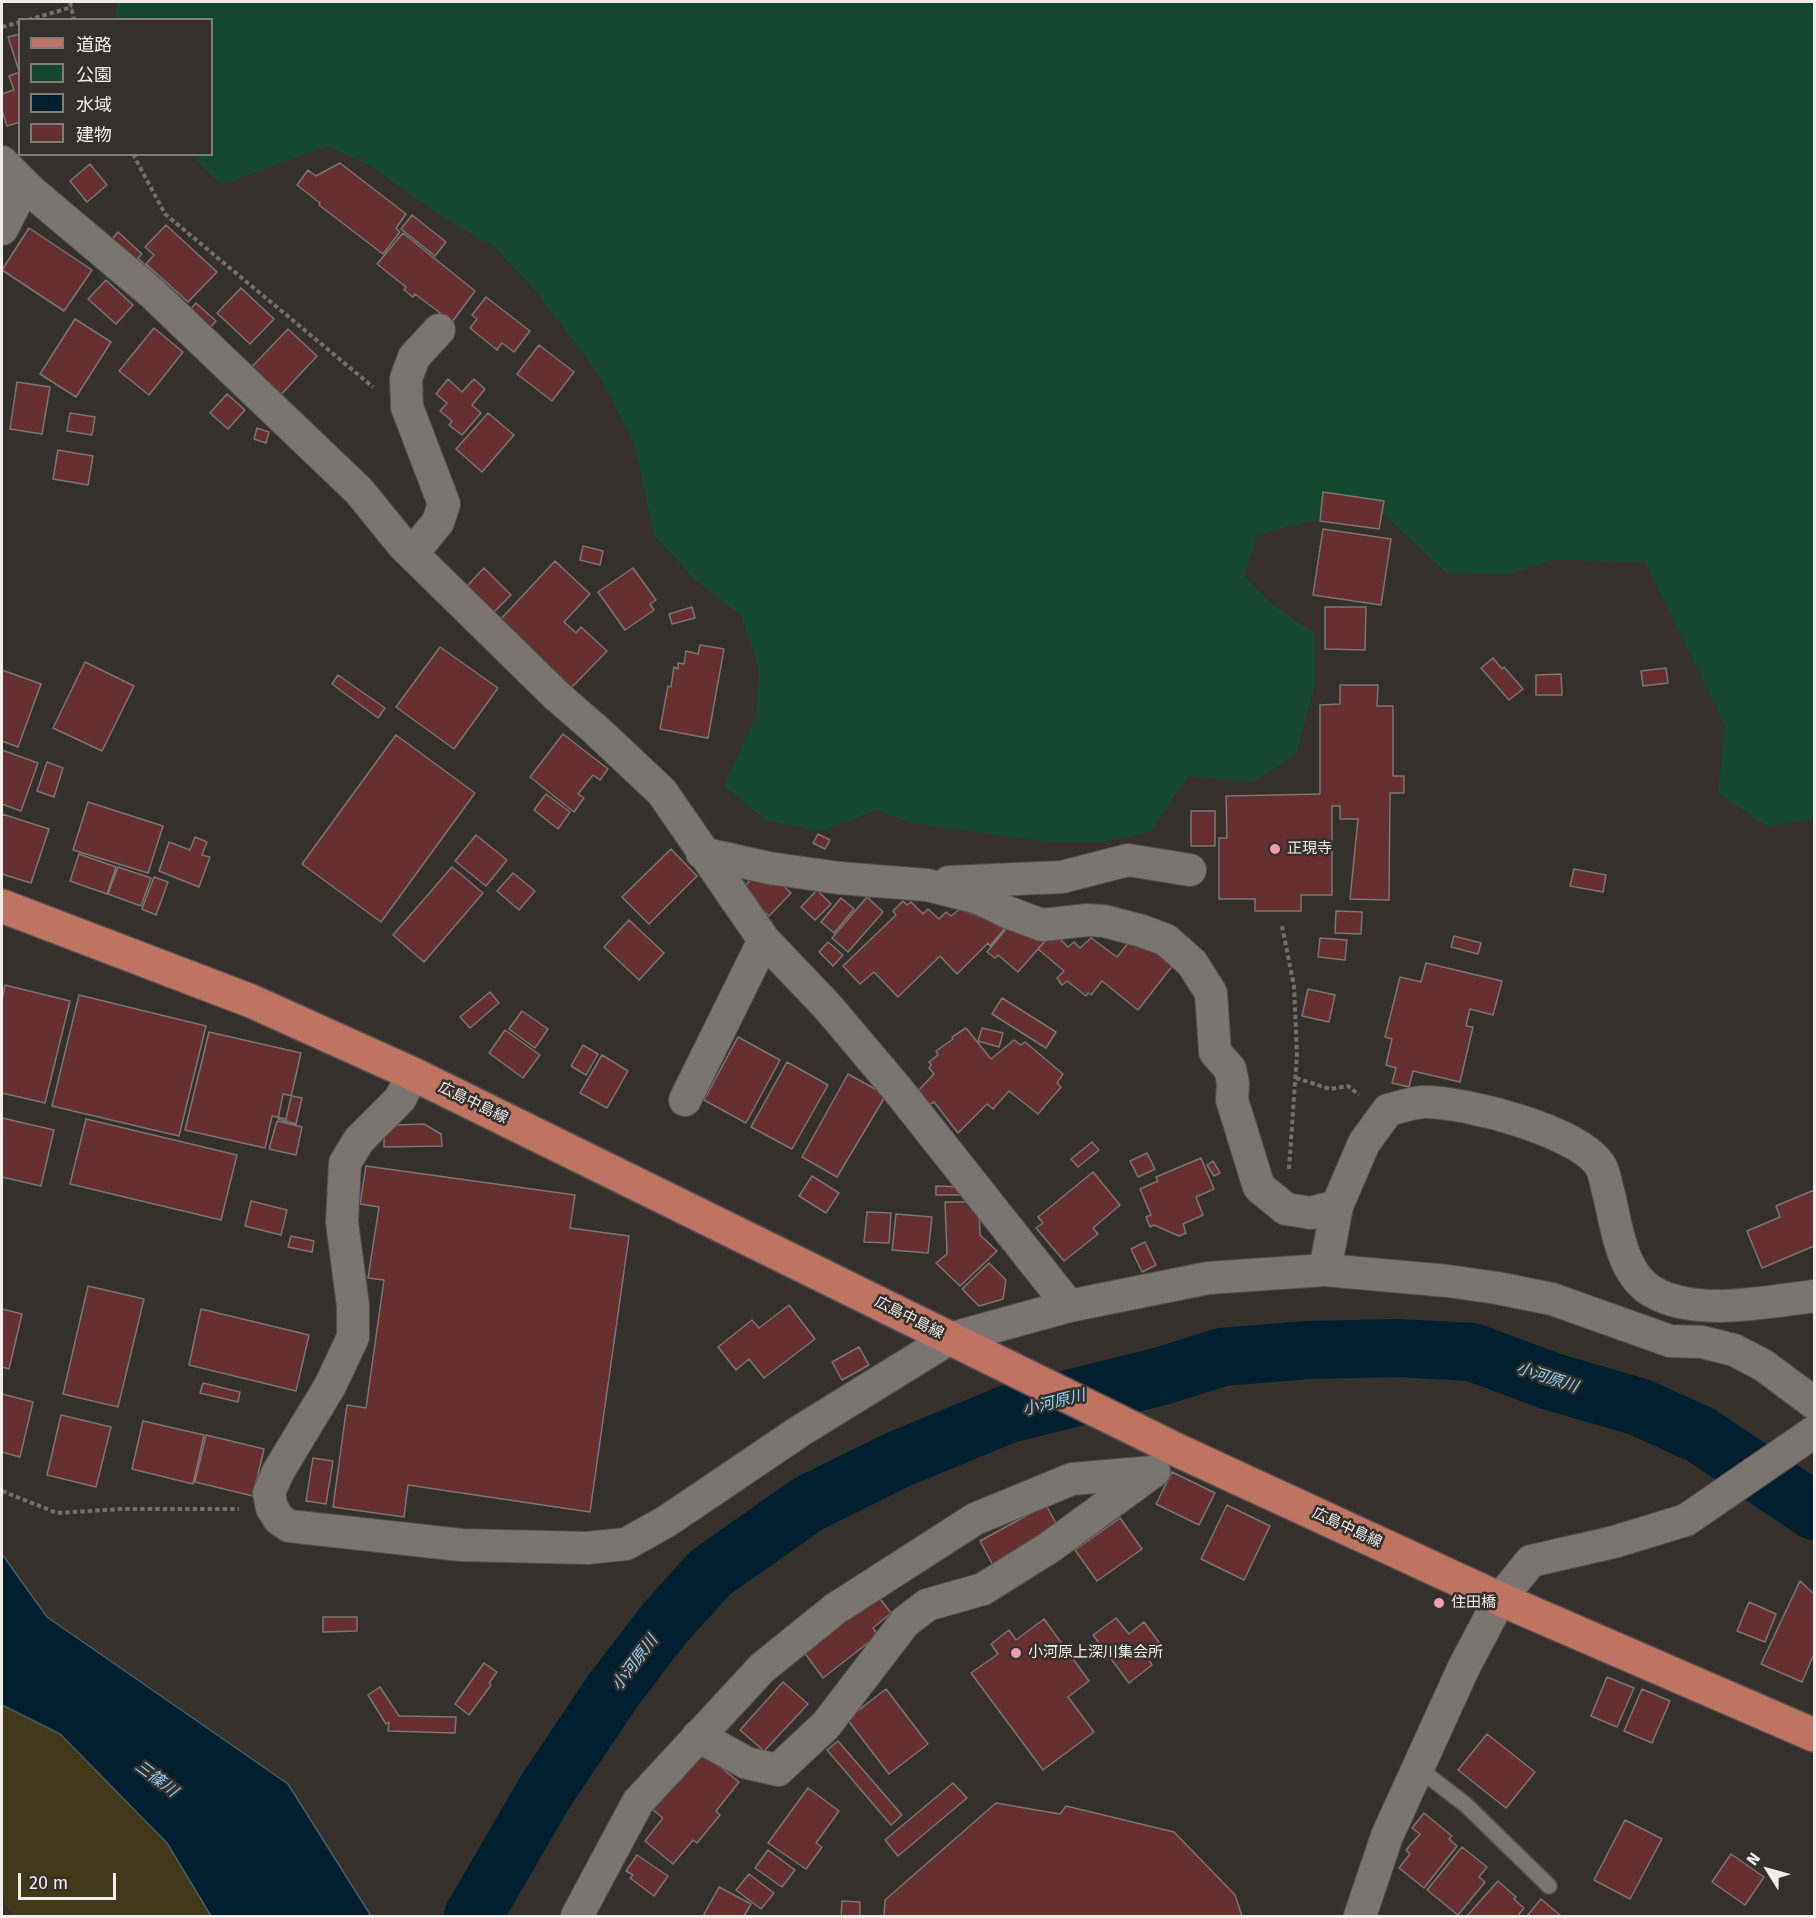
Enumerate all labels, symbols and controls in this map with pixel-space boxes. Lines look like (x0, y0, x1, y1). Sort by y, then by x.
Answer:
legend (18, 18, 213, 156)
text: 道路 (76, 34, 112, 56)
text: 公園 (76, 64, 112, 86)
text: 水域 (76, 94, 112, 116)
text: 建物 (76, 124, 112, 146)
place label: 正現寺 (1287, 840, 1332, 858)
marker: 正現寺 (1268, 842, 1282, 856)
street label: 広島中島線 (435, 1078, 511, 1128)
street label: 広島中島線 (872, 1293, 946, 1343)
water label: 小河原川 (1514, 1359, 1580, 1397)
water label: 小河原川 (1021, 1386, 1087, 1420)
street label: 広島中島線 (1309, 1504, 1385, 1552)
place label: 住田橋 (1451, 1594, 1496, 1612)
marker: 住田橋 (1432, 1596, 1446, 1610)
water label: 小河原川 (608, 1632, 662, 1694)
place label: 小河原上深川集会所 (1028, 1644, 1163, 1662)
marker: 小河原上深川集会所 (1009, 1646, 1023, 1660)
water label: 三篠川 (131, 1757, 181, 1801)
north arrow (1738, 1840, 1798, 1900)
text: N (1742, 1849, 1764, 1869)
scale bar (21, 1861, 118, 1899)
text: 20 m (29, 1872, 68, 1894)

